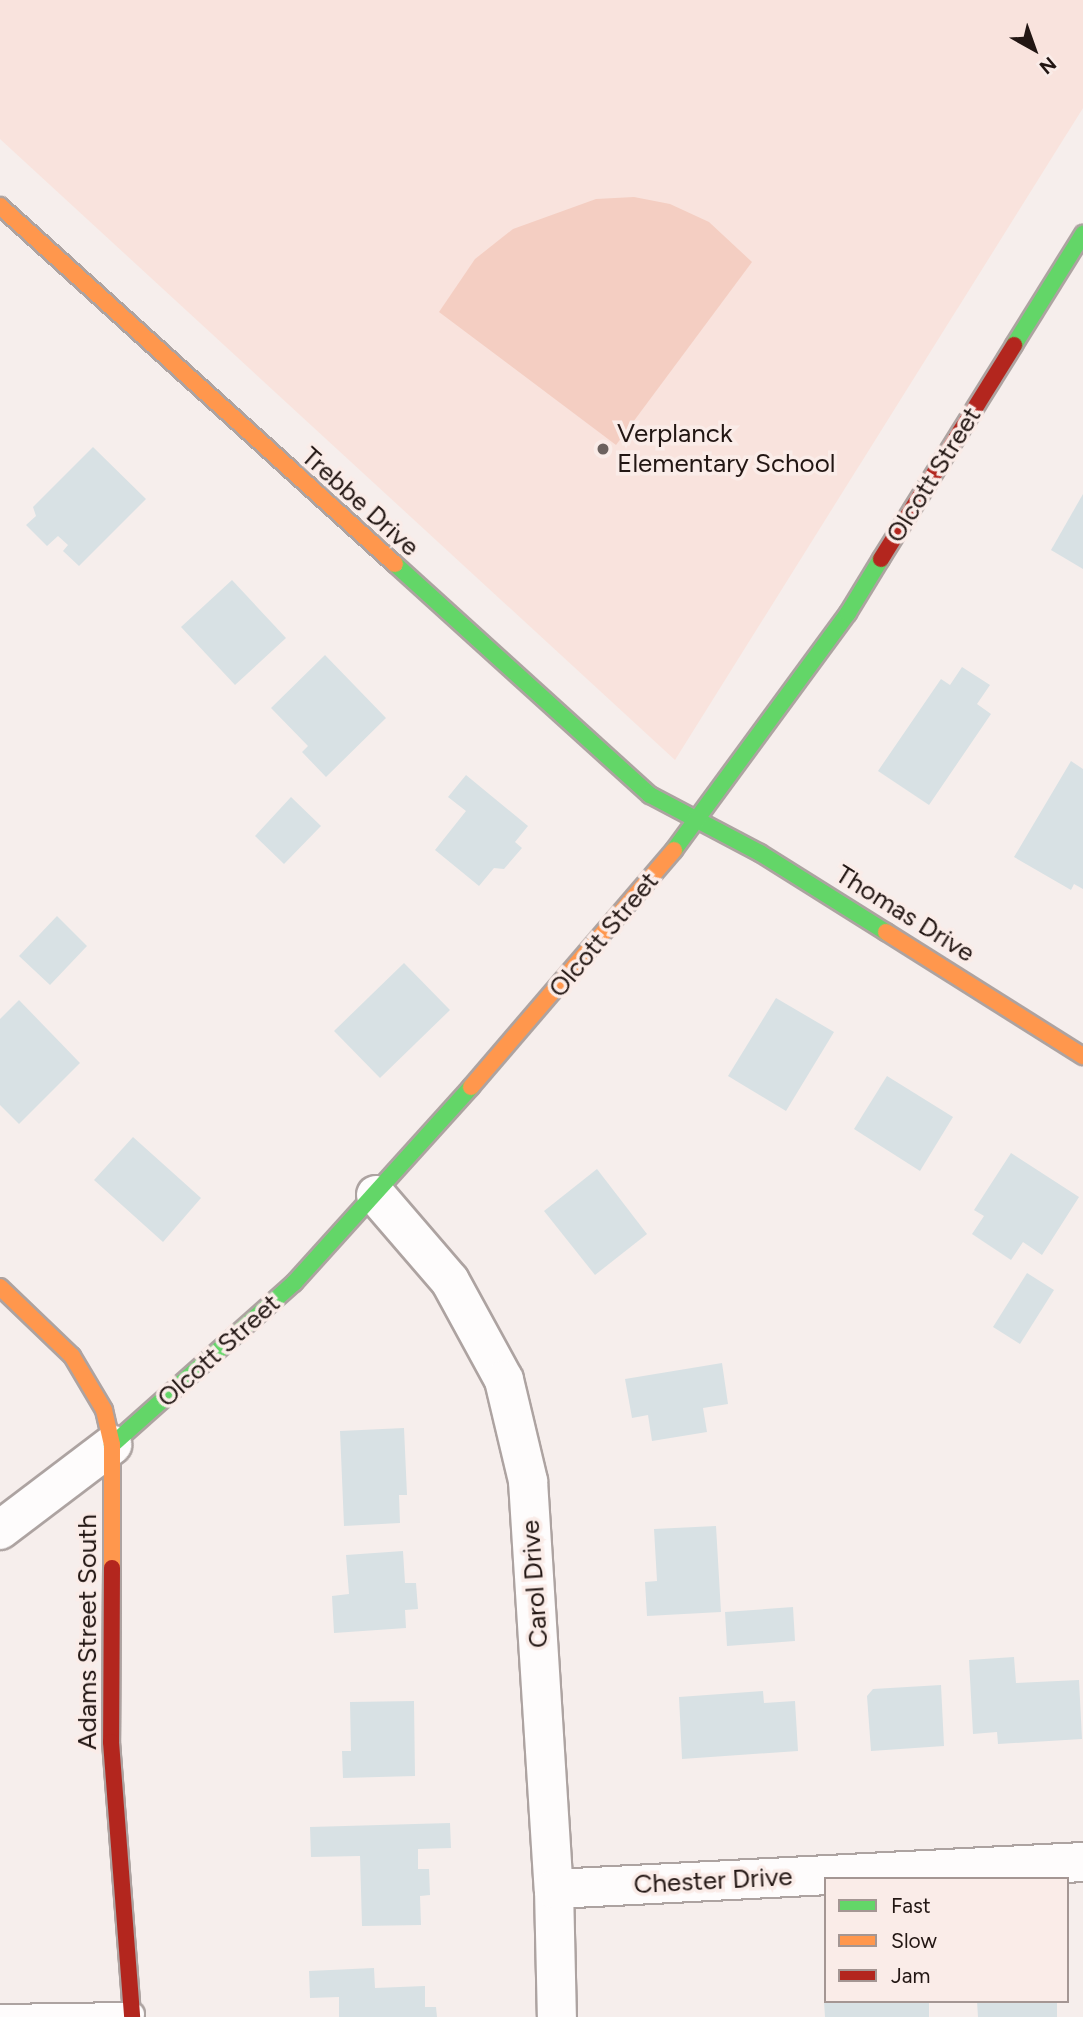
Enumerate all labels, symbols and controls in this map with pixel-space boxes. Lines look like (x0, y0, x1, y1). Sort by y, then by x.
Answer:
north arrow (999, 14, 1069, 84)
text: N (1035, 52, 1061, 79)
street label: Olcott Street (880, 401, 988, 549)
place label: Verplanck Elementary School (617, 418, 835, 480)
street label: Trebbe Drive (295, 441, 425, 563)
marker: Verplanck Elementary School (595, 441, 611, 457)
street label: Thomas Drive (830, 859, 980, 969)
street label: Olcott Street (543, 866, 665, 1004)
street label: Olcott Street (151, 1288, 287, 1414)
street label: Adams Street South (72, 1514, 104, 1750)
street label: Carol Drive (515, 1519, 555, 1649)
street label: Chester Drive (633, 1861, 793, 1901)
legend (824, 1877, 1069, 2003)
text: Fast (891, 1893, 931, 1918)
text: Slow (891, 1928, 937, 1953)
text: Jam (891, 1963, 930, 1988)

